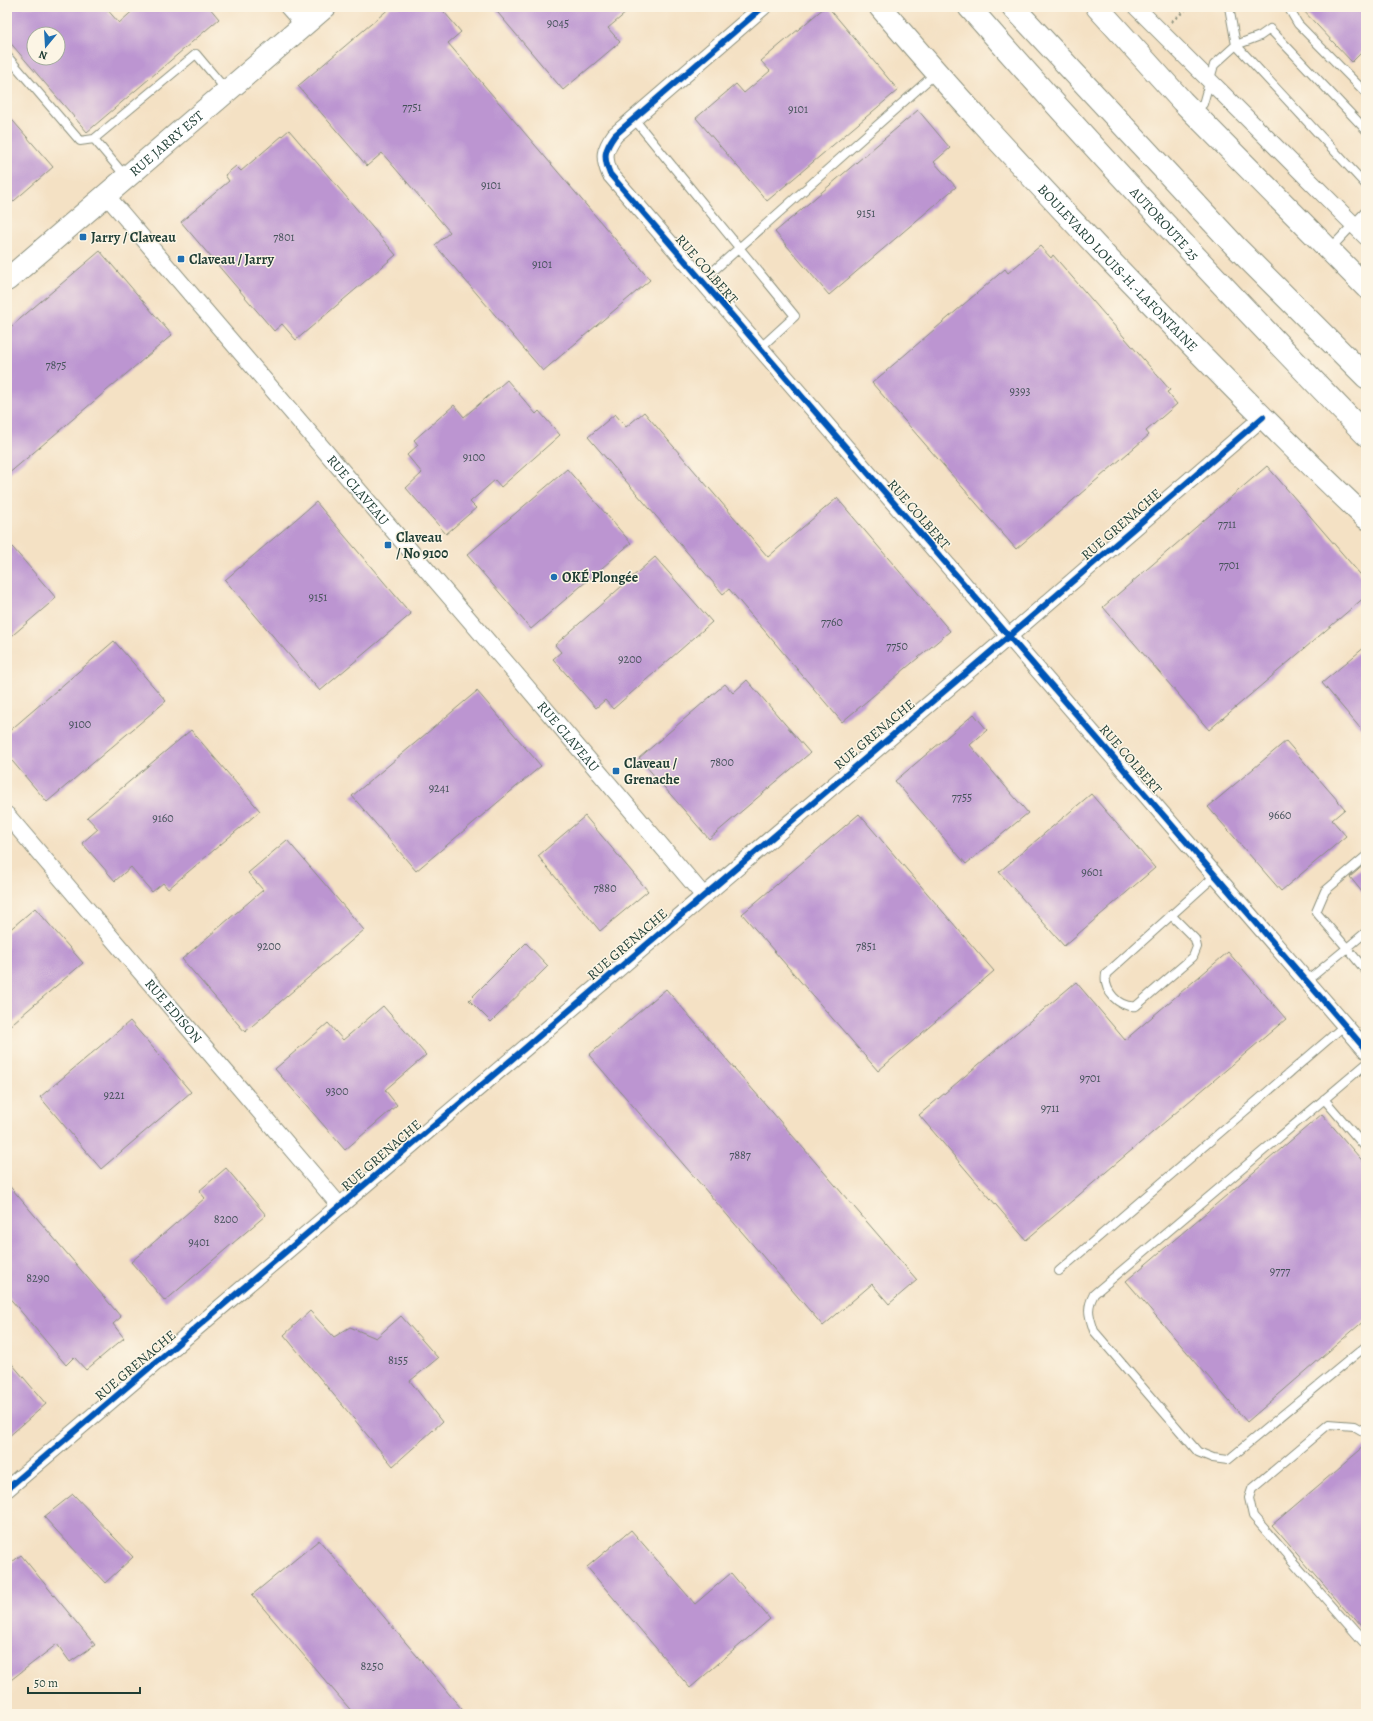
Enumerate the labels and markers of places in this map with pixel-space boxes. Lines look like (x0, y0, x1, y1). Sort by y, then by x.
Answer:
place label: Jarry / Claveau (91, 228, 176, 247)
marker: Jarry / Claveau (78, 232, 88, 242)
place label: Claveau / Jarry (189, 250, 274, 269)
marker: Claveau / Jarry (176, 254, 186, 264)
place label: Claveau / No 9100 (396, 528, 448, 563)
marker: Claveau / No 9100 (383, 540, 393, 550)
place label: OKÉ Plongée (562, 568, 639, 587)
marker: OKÉ Plongée (549, 572, 559, 582)
place label: Claveau / Grenache (624, 754, 680, 789)
marker: Claveau / Grenache (611, 766, 621, 776)

